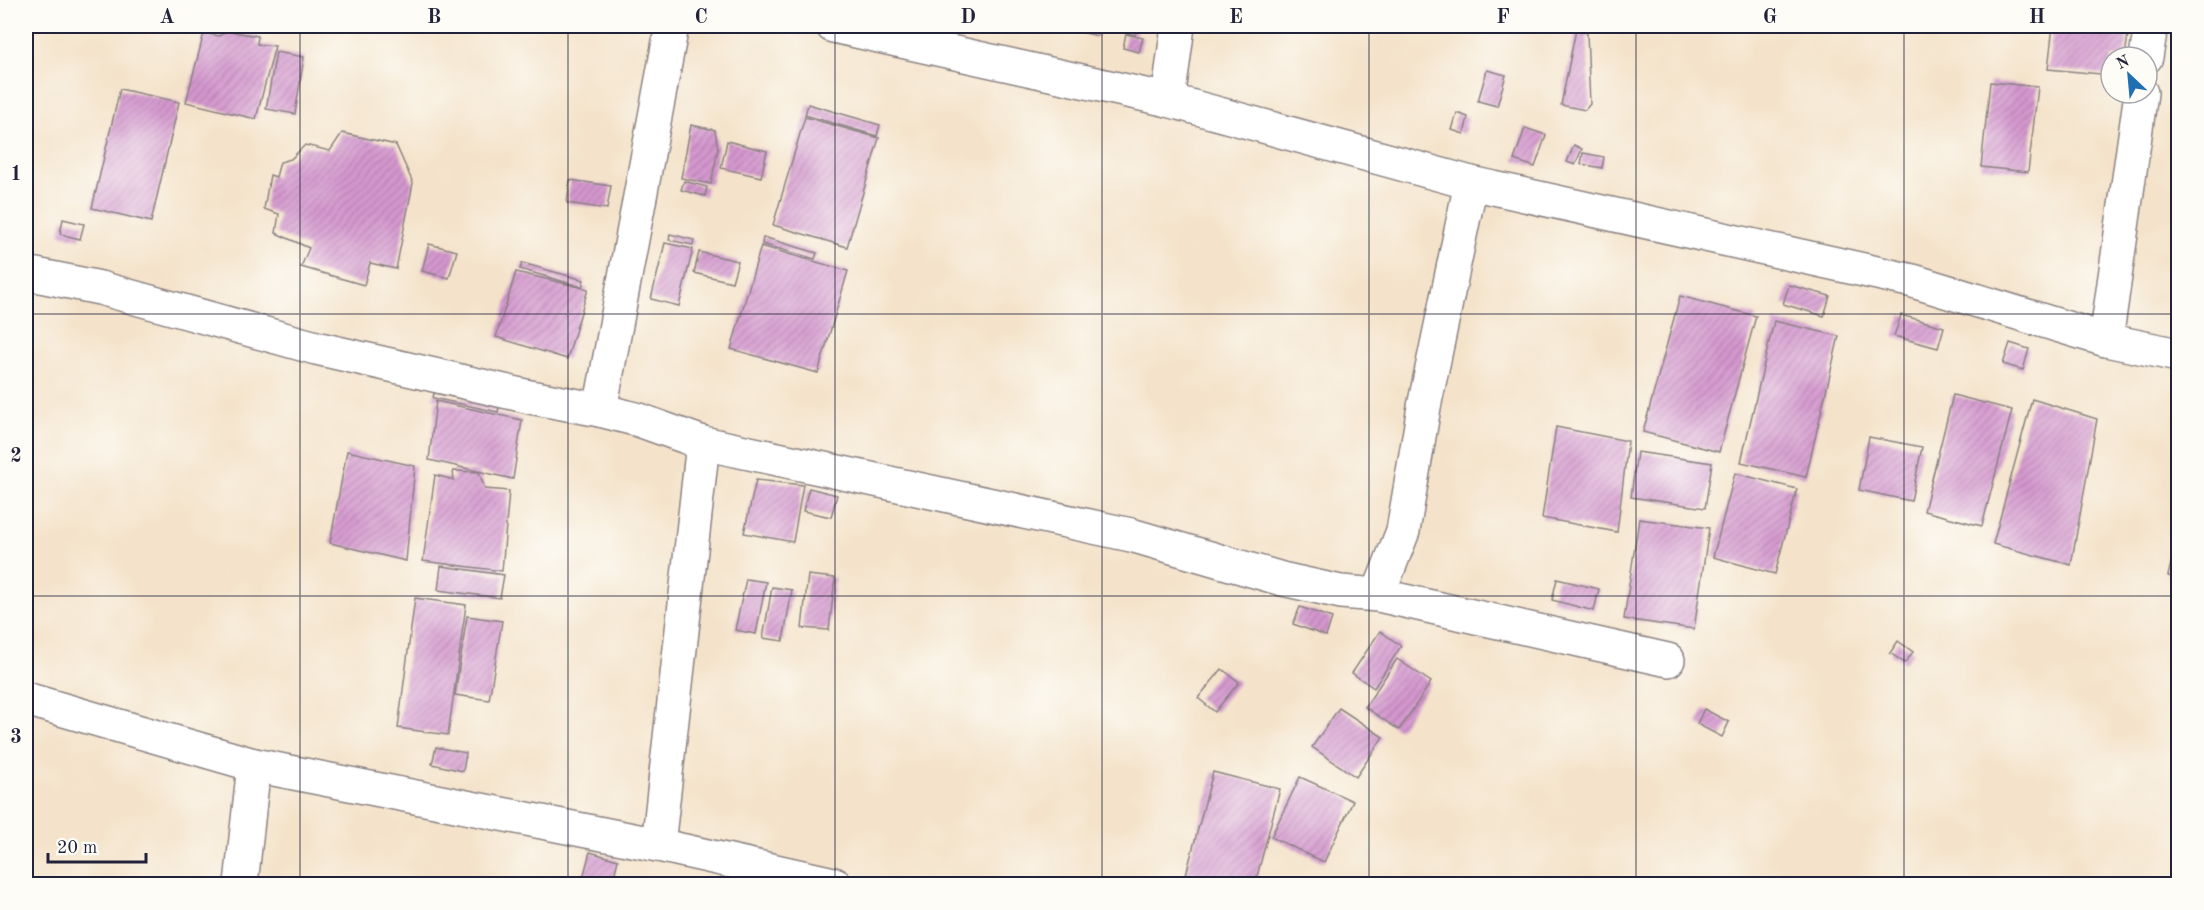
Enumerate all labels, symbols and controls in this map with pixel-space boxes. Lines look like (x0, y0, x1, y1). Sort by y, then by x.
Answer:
text: A (159, 8, 175, 28)
text: B (427, 8, 441, 28)
text: C (694, 8, 708, 28)
text: D (960, 8, 976, 28)
text: E (1229, 8, 1243, 28)
text: F (1496, 8, 1510, 28)
text: G (1763, 8, 1777, 28)
text: H (2029, 8, 2045, 28)
north arrow (2099, 45, 2159, 105)
text: N (2114, 53, 2133, 73)
text: 1 (10, 165, 22, 185)
text: 2 (10, 447, 22, 467)
text: 3 (10, 728, 22, 748)
scale bar (48, 826, 146, 864)
text: 20 m (57, 839, 97, 857)

